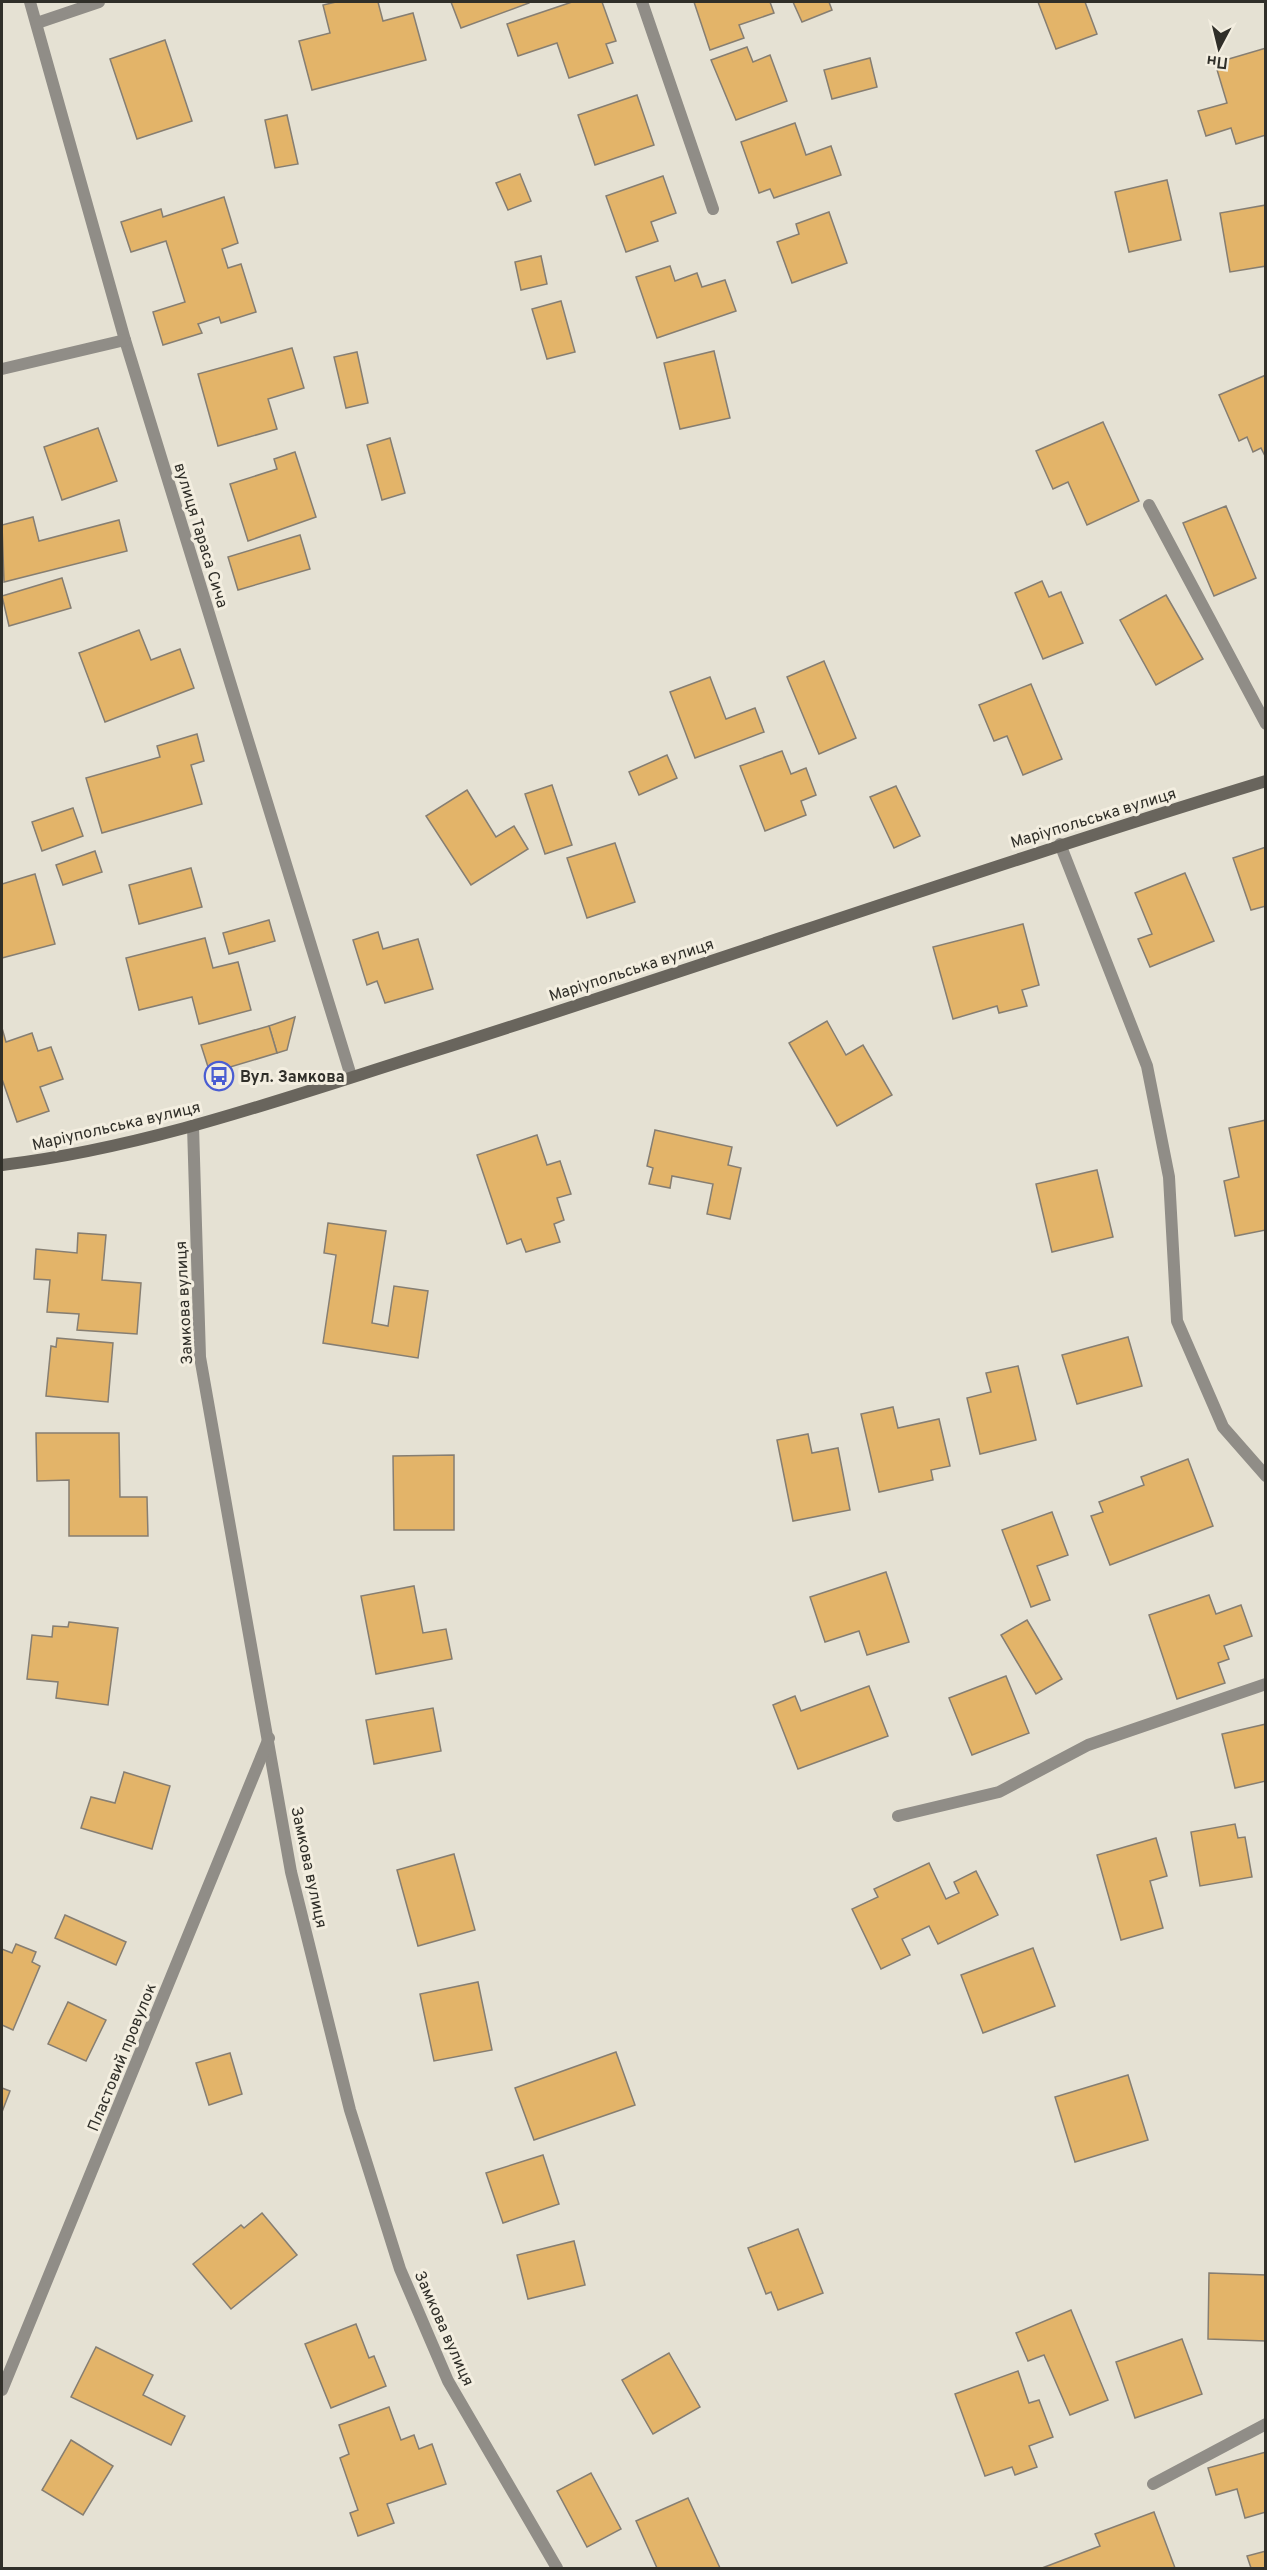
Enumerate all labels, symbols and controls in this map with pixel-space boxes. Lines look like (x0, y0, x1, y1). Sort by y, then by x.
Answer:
north arrow (1189, 18, 1249, 78)
text: Пн (1205, 50, 1229, 72)
street label: вулиця Тараса Сича (169, 461, 232, 610)
street label: Маріупольська вулиця (1008, 784, 1179, 854)
street label: Маріупольська вулиця (547, 935, 717, 1007)
bus stop icon: Вул. Замкова (203, 1060, 235, 1092)
place label: Вул. Замкова (240, 1068, 345, 1088)
street label: Маріупольська вулиця (30, 1098, 203, 1156)
street label: Замкова вулиця (172, 1241, 198, 1365)
street label: Замкова вулиця (285, 1805, 331, 1930)
street label: Пластовий провулок (84, 1981, 162, 2135)
street label: Замкова вулиця (409, 2268, 478, 2389)

